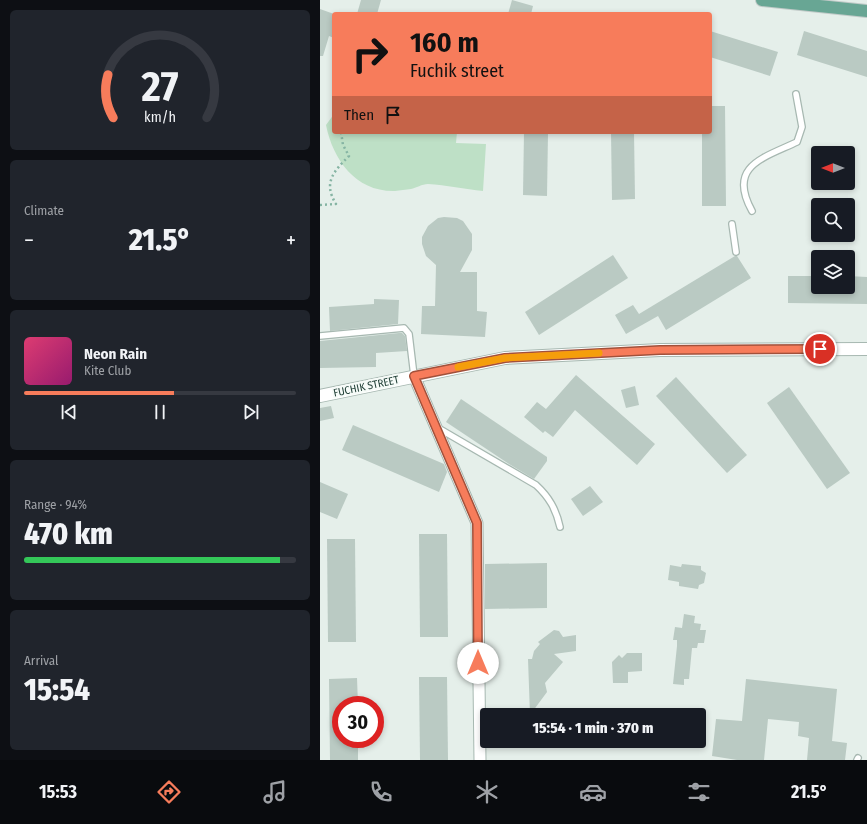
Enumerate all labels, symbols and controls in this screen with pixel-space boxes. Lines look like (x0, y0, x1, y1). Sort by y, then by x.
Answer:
text: 160 m (410, 26, 479, 59)
icon: right (344, 28, 396, 80)
text: Fuchik street (410, 60, 504, 82)
text: 27 (141, 62, 179, 112)
icon: arrive (382, 104, 404, 126)
text: Then (344, 106, 374, 124)
text: km/h (144, 109, 176, 126)
north arrow (811, 146, 855, 190)
map controls (811, 146, 855, 294)
button: search (811, 198, 855, 242)
text: Climate (24, 203, 64, 218)
text: 21.5° (129, 222, 191, 258)
text: − (24, 227, 34, 254)
text: + (286, 227, 296, 254)
button: layers (811, 250, 855, 294)
pin (803, 332, 837, 366)
icon: arrive (809, 338, 831, 360)
text: Neon Rain (84, 345, 147, 363)
text: Kite Club (84, 363, 131, 378)
street label: FUCHIK STREET (332, 373, 401, 400)
icon: previous (58, 401, 80, 423)
icon: pause (149, 401, 171, 423)
icon: next (240, 401, 262, 423)
text: Range · 94% (24, 497, 87, 512)
text: 470 km (24, 516, 113, 552)
position arrow (457, 642, 499, 684)
text: Arrival (24, 653, 58, 668)
text: 15:54 (24, 672, 90, 708)
speed limit sign: 30 (332, 696, 384, 748)
text: 15:54 · 1 min · 370 m (533, 719, 653, 737)
icon: directions (155, 778, 183, 806)
icon: music (261, 778, 289, 806)
icon: phone (367, 778, 395, 806)
icon: climate (473, 778, 501, 806)
icon: car (579, 778, 607, 806)
icon: filters (685, 778, 713, 806)
text: 15:53 (39, 781, 77, 803)
text: 21.5° (791, 781, 828, 803)

